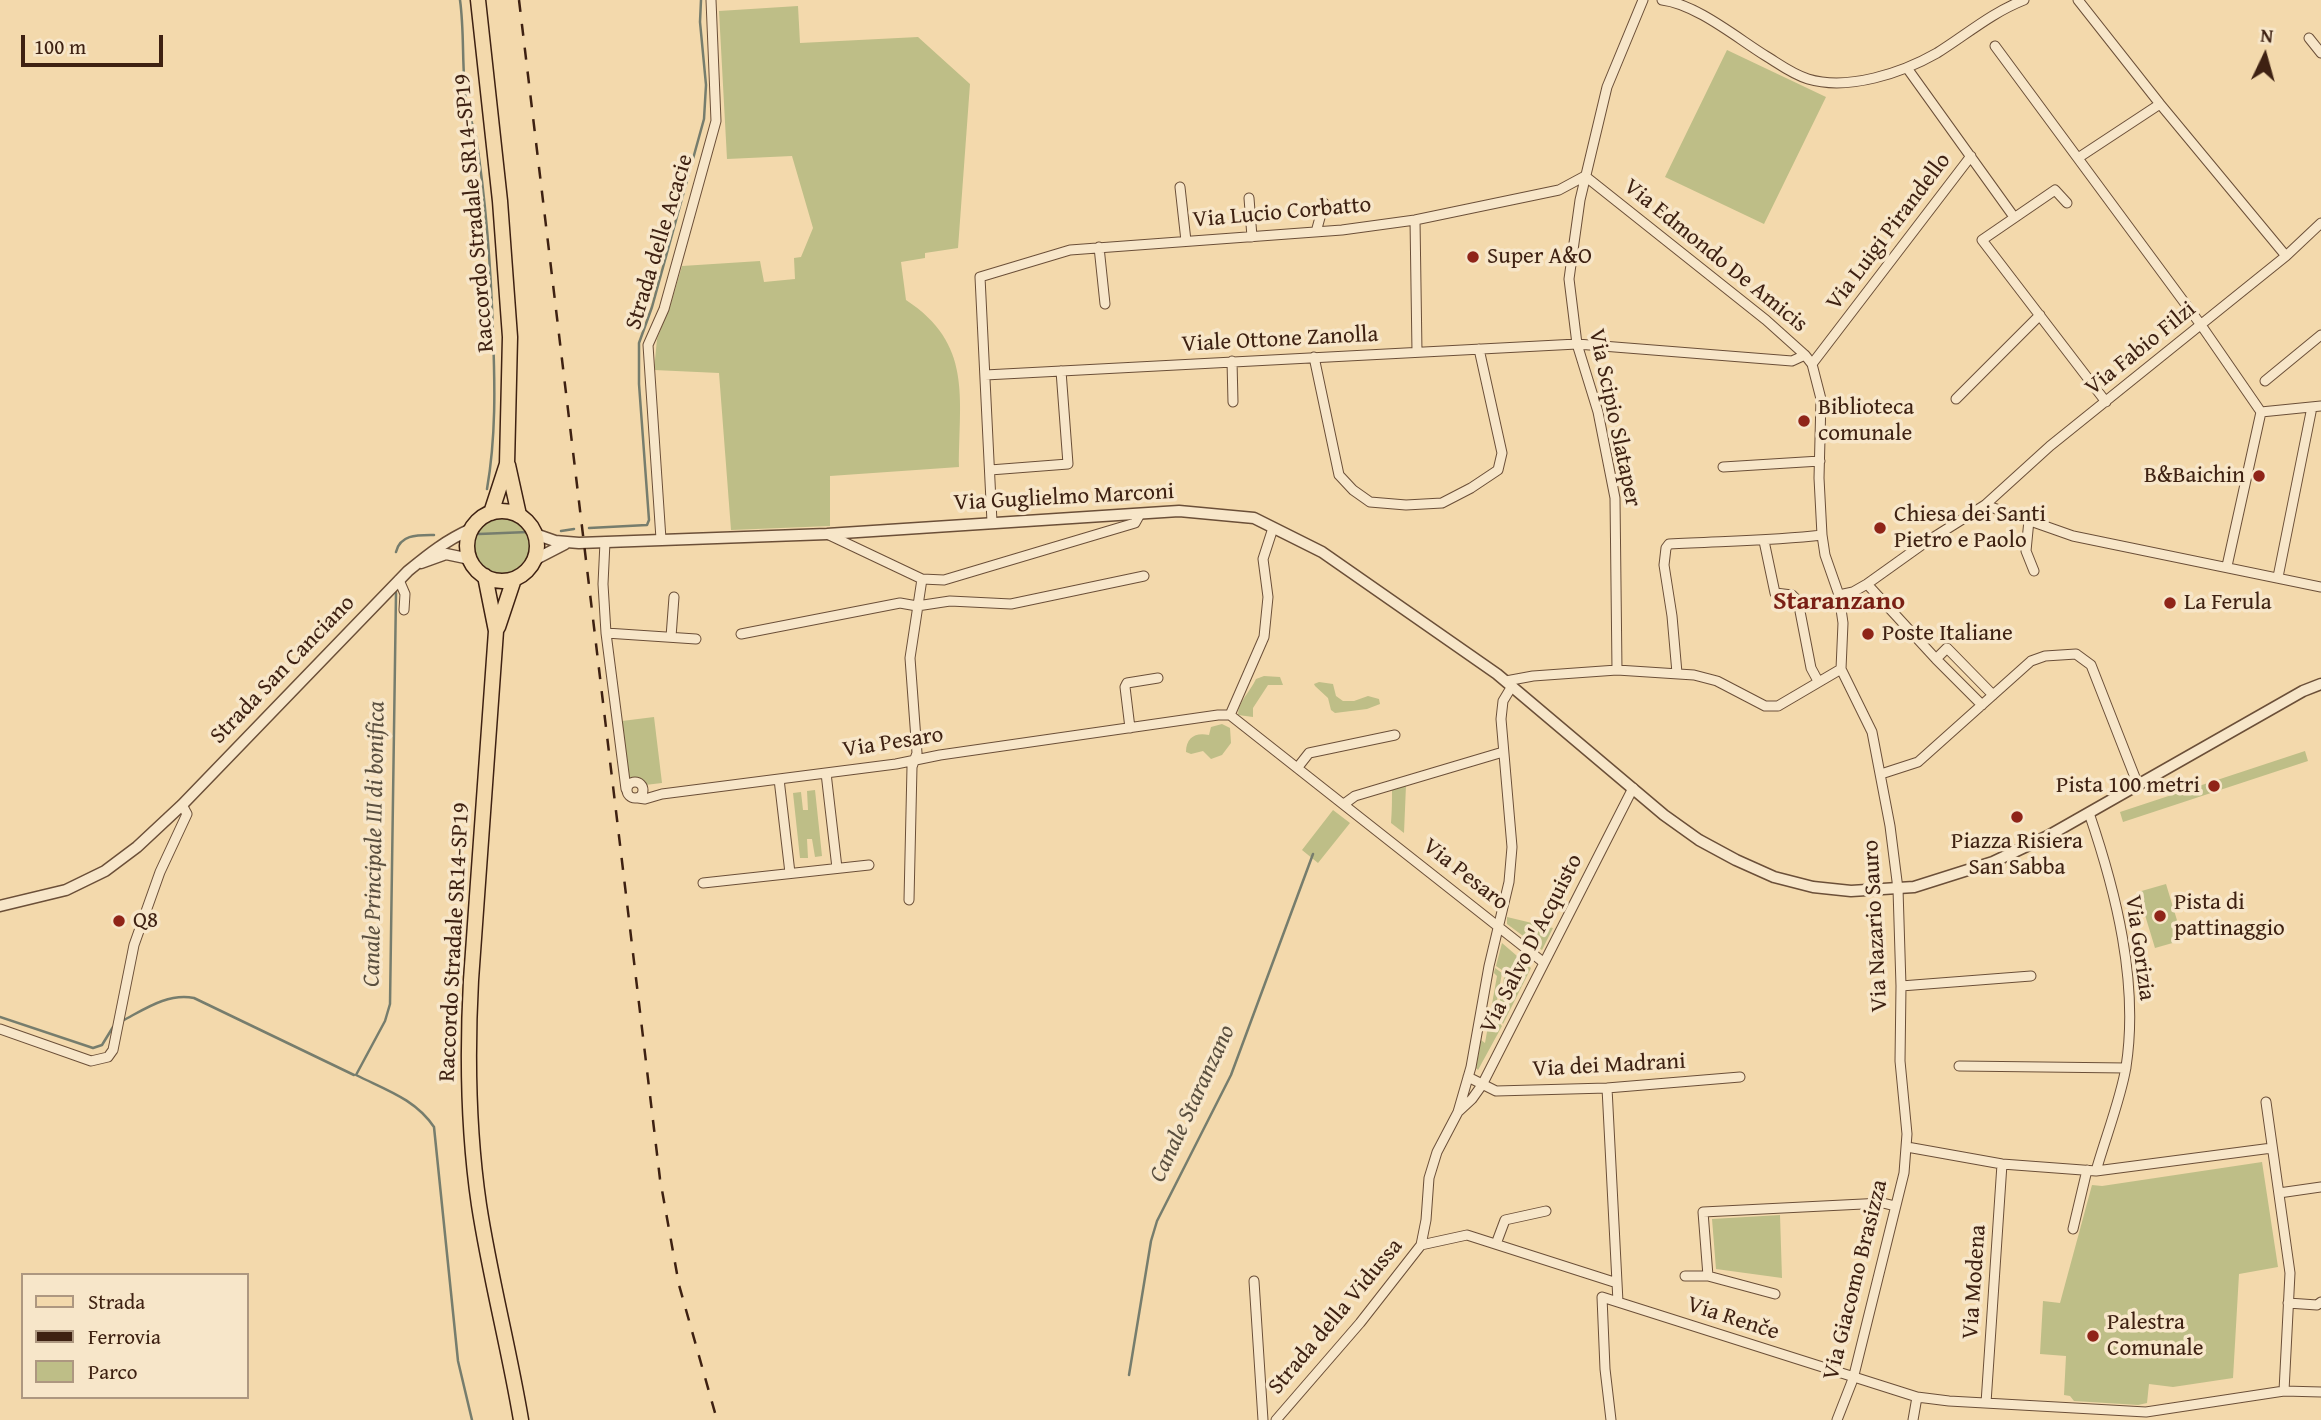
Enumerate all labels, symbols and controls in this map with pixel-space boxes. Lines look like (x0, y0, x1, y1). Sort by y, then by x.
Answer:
scale bar (24, 21, 166, 65)
north arrow (2230, 21, 2300, 91)
text: N (2259, 21, 2274, 50)
text: 100 m (34, 31, 86, 62)
street label: Raccordo Stradale SR14-SP19 (449, 72, 501, 354)
street label: Via Luigi Pirandello (1821, 148, 1957, 316)
street label: Strada delle Acacie (620, 151, 700, 333)
street label: Via Edmondo De Amicis (1617, 173, 1813, 339)
street label: Via Lucio Corbatto (1192, 191, 1372, 235)
place label: Super A&O (1487, 243, 1592, 271)
marker: Super A&O (1465, 249, 1481, 265)
street label: Via Fabio Filzi (2080, 296, 2202, 402)
street label: Viale Ottone Zanolla (1181, 321, 1379, 359)
street label: Via Scipio Slataper (1582, 326, 1646, 510)
place label: Biblioteca comunale (1818, 394, 1914, 448)
marker: Biblioteca comunale (1796, 413, 1812, 429)
place label: B&Baichin (2144, 462, 2245, 490)
marker: B&Baichin (2251, 468, 2267, 484)
street label: Via Guglielmo Marconi (953, 478, 1175, 518)
place label: Chiesa dei Santi Pietro e Paolo (1894, 501, 2046, 555)
marker: Chiesa dei Santi Pietro e Paolo (1872, 520, 1888, 536)
district label: Staranzano (1773, 586, 1905, 618)
place label: La Ferula (2184, 589, 2272, 617)
street label: Strada San Canciano (205, 590, 361, 750)
marker: La Ferula (2162, 595, 2178, 611)
place label: Poste Italiane (1882, 620, 2013, 648)
marker: Poste Italiane (1860, 626, 1876, 642)
water label: Canale Principale III di bonifica (358, 701, 392, 987)
street label: Via Pesaro (841, 721, 945, 765)
place label: Pista 100 metri (2056, 772, 2200, 800)
marker: Pista 100 metri (2206, 778, 2222, 794)
street label: Raccordo Stradale SR14-SP19 (434, 802, 476, 1082)
marker: Piazza Risiera San Sabba (2009, 809, 2025, 825)
place label: Piazza Risiera San Sabba (1951, 828, 2083, 882)
street label: Via Pesaro (1417, 833, 1513, 917)
street label: Via Nazario Sauro (1858, 839, 1894, 1013)
street label: Via Salvo D'Acquisto (1475, 850, 1589, 1038)
place label: Pista di pattinaggio (2174, 889, 2285, 943)
street label: Via Gorizia (2118, 894, 2160, 1002)
place label: Q8 (133, 907, 158, 935)
marker: Pista di pattinaggio (2152, 908, 2168, 924)
marker: Q8 (111, 913, 127, 929)
water label: Canale Staranzano (1144, 1021, 1242, 1187)
street label: Via dei Madrani (1532, 1048, 1686, 1084)
street label: Via Giacomo Brasizza (1818, 1177, 1894, 1383)
street label: Via Modena (1957, 1224, 1993, 1340)
street label: Strada della Vidussa (1263, 1233, 1409, 1401)
legend (21, 1273, 248, 1399)
text: Strada (88, 1286, 145, 1317)
street label: Via Renče (1683, 1291, 1783, 1347)
place label: Palestra Comunale (2107, 1309, 2204, 1363)
text: Ferrovia (88, 1321, 161, 1352)
marker: Palestra Comunale (2085, 1328, 2101, 1344)
text: Parco (88, 1356, 138, 1387)

